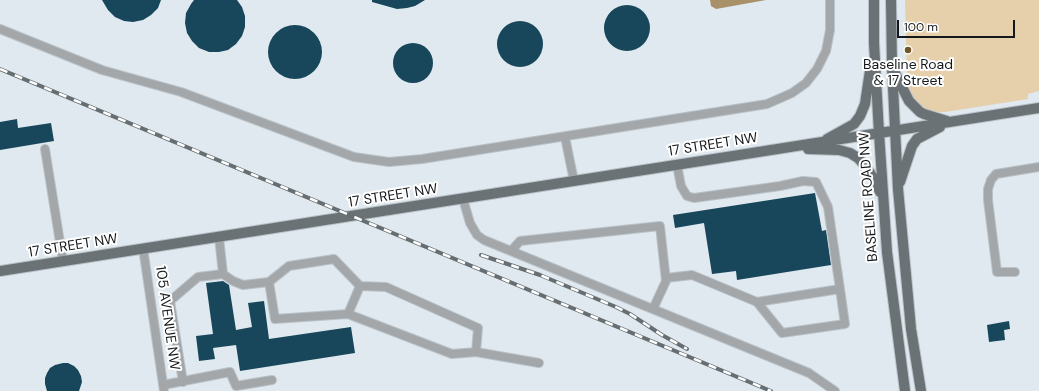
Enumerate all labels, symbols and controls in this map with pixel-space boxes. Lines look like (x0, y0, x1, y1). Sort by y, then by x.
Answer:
scale bar (899, 12, 1017, 38)
text: 100 m (904, 19, 938, 35)
marker: Baseline Road & 17 Street (903, 45, 913, 55)
place label: Baseline Road & 17 Street (863, 57, 953, 90)
street label: 17 STREET NW (667, 130, 759, 160)
street label: BASELINE ROAD NW (856, 132, 882, 262)
street label: 17 STREET NW (347, 181, 439, 211)
street label: 17 STREET NW (27, 231, 119, 261)
street label: 105 AVENUE NW (151, 265, 183, 371)

